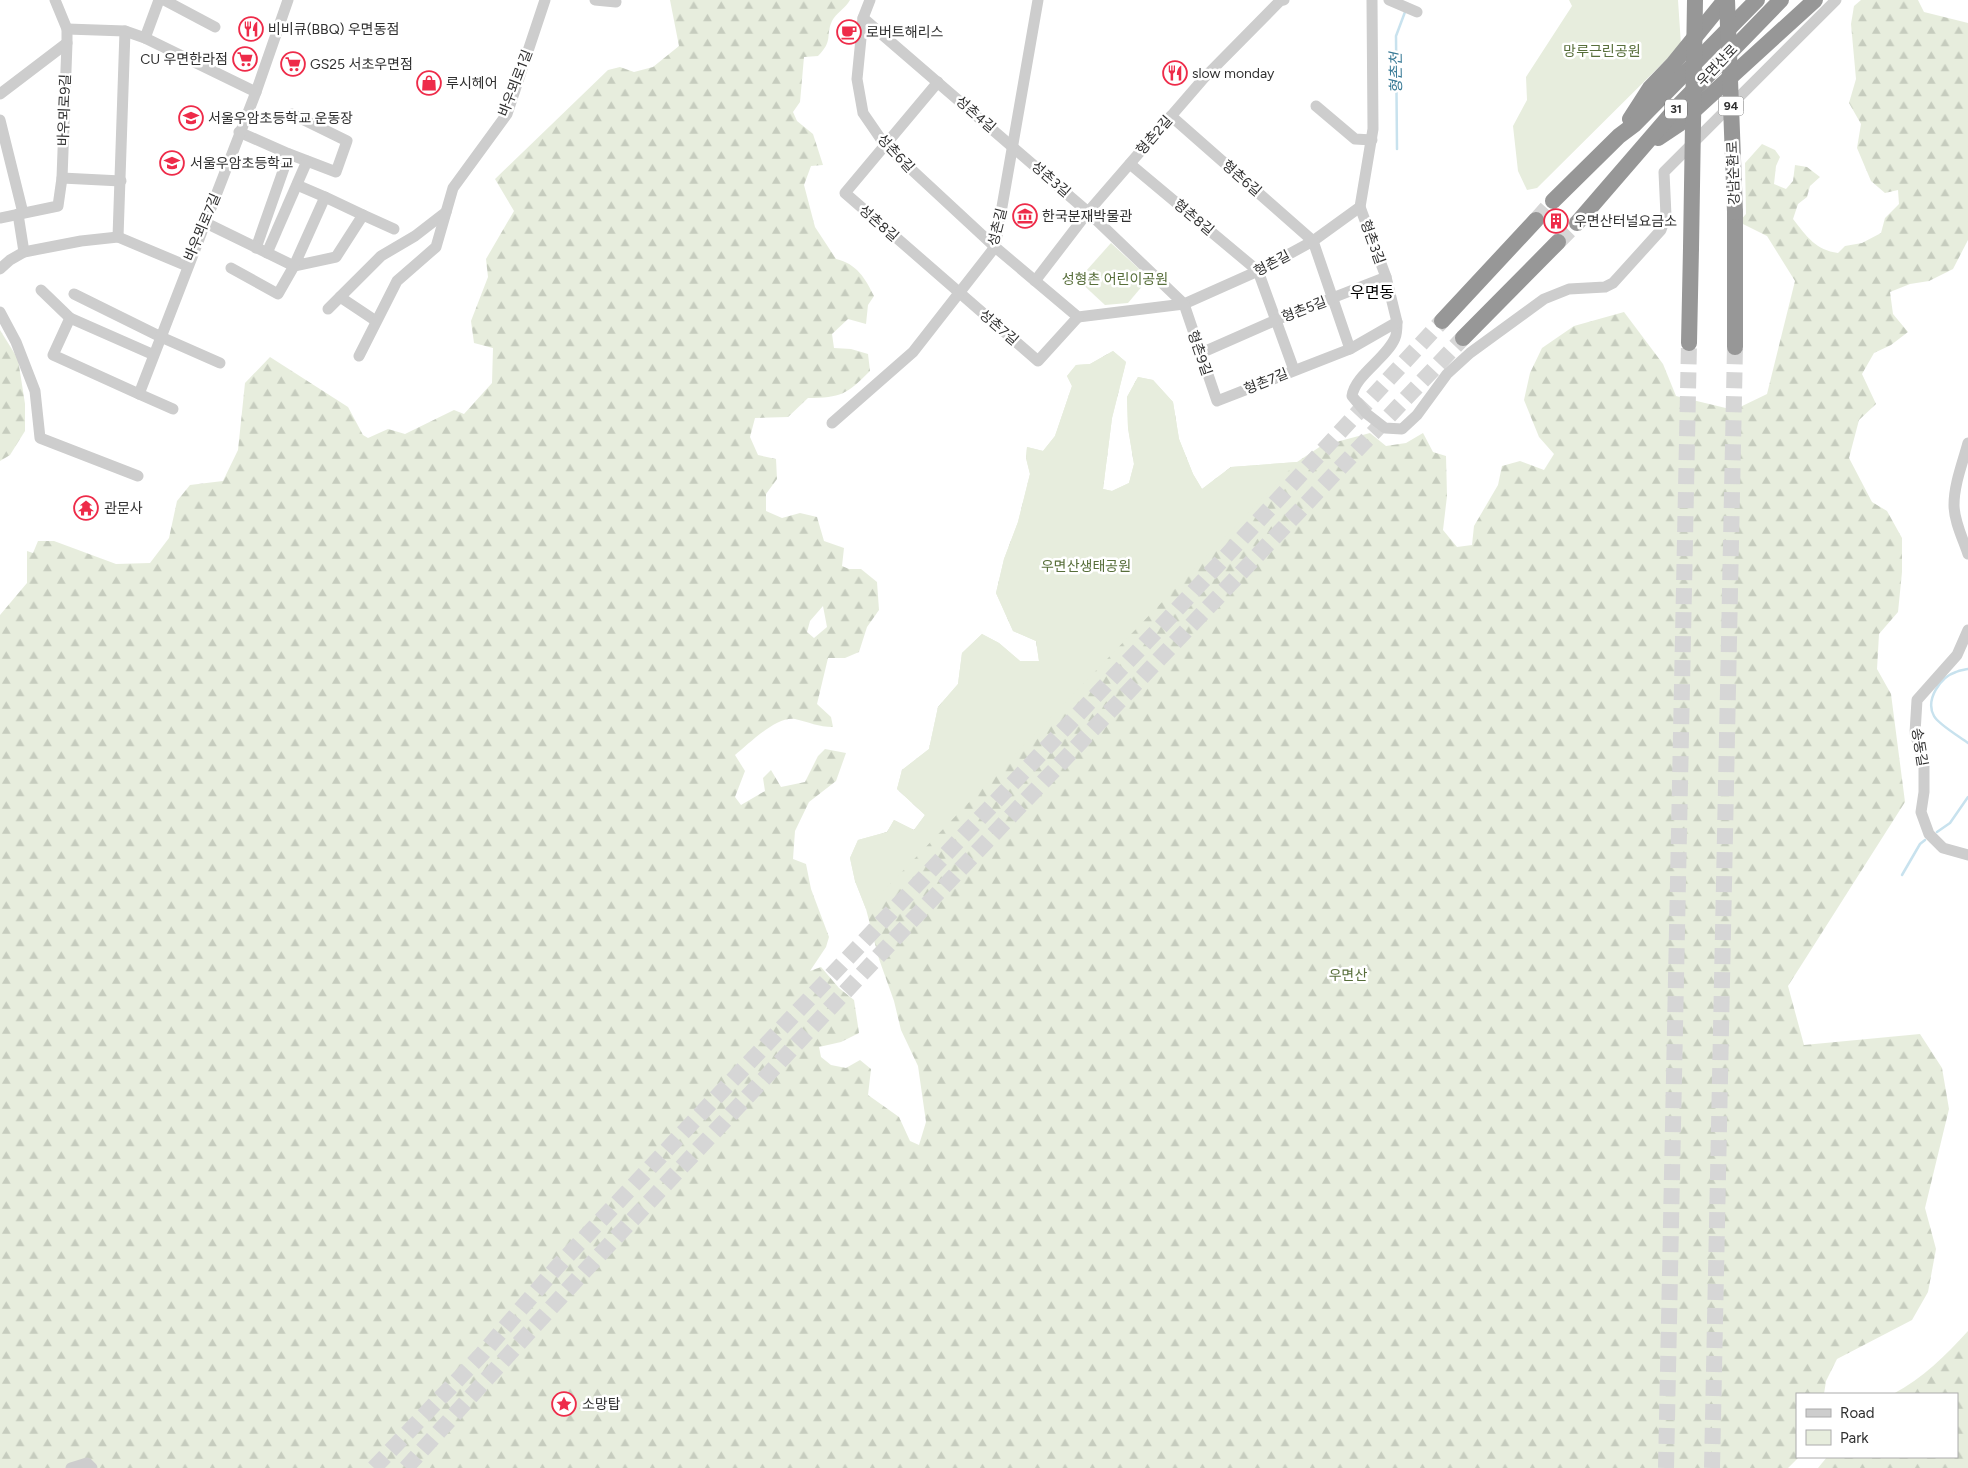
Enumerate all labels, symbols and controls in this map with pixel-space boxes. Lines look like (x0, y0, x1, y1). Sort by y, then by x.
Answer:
restaurant icon: 비비큐(BBQ) 우면동점 (238, 16, 264, 42)
cafe icon: 로버트해리스 (836, 19, 862, 45)
place label: 비비큐(BBQ) 우면동점 (268, 21, 400, 38)
place label: 로버트해리스 (866, 24, 943, 41)
street label: 우면산로 (1693, 41, 1741, 90)
park label: 망루근린공원 (1563, 43, 1641, 60)
supermarket icon: CU 우면한라점 (232, 46, 258, 72)
street label: 바우뫼로1길 (495, 47, 536, 119)
water label: 형촌천 (1387, 50, 1405, 94)
place label: CU 우면한라점 (140, 51, 228, 68)
supermarket icon: GS25 서초우면점 (280, 51, 306, 77)
place label: GS25 서초우면점 (310, 56, 413, 73)
restaurant icon: slow monday (1162, 60, 1188, 86)
place label: slow monday (1192, 65, 1275, 82)
shop icon: 루시헤어 (416, 70, 442, 96)
street label: 바우뫼로9길 (55, 74, 74, 146)
place label: 루시헤어 (446, 75, 498, 92)
street label: 성촌4길 (952, 92, 999, 136)
road number: 94 (1718, 96, 1744, 115)
road number: 31 (1665, 100, 1687, 118)
school or university icon: 서울우암초등학교 운동장 (178, 105, 204, 131)
place label: 서울우암초등학교 운동장 (208, 110, 353, 127)
street label: 형촌2길 (1133, 112, 1176, 158)
street label: 성촌6길 (874, 131, 918, 176)
street label: 강남순환로 (1724, 140, 1743, 205)
school or university icon: 서울우암초등학교 (159, 150, 185, 176)
place label: 서울우암초등학교 (190, 155, 293, 172)
street label: 형촌6길 (1219, 157, 1265, 200)
street label: 성촌3길 (1028, 158, 1074, 201)
street label: 바우뫼로7길 (181, 191, 224, 264)
street label: 형촌8길 (1170, 196, 1217, 239)
street label: 성촌8길 (855, 201, 902, 245)
museum icon: 한국분재박물관 (1012, 203, 1038, 229)
street label: 성촌길 (985, 206, 1010, 248)
place label: 한국분재박물관 (1042, 208, 1132, 225)
building icon: 우면산터널요금소 (1543, 208, 1569, 234)
place label: 우면산터널요금소 (1574, 213, 1677, 230)
street label: 형촌3길 (1357, 218, 1388, 267)
street label: 형촌길 (1251, 247, 1293, 280)
park label: 성형촌 어린이공원 (1062, 271, 1168, 288)
district label: 우면동 (1350, 283, 1394, 302)
street label: 형촌5길 (1279, 293, 1329, 326)
street label: 성촌7길 (976, 306, 1022, 349)
street label: 형촌9길 (1184, 328, 1215, 378)
street label: 형촌7길 (1242, 365, 1291, 398)
temple icon: 관문사 (73, 495, 99, 521)
place label: 관문사 (104, 500, 143, 517)
park label: 우면산생태공원 (1041, 558, 1131, 575)
street label: 송동길 (1908, 727, 1931, 767)
park label: 우면산 (1329, 967, 1367, 984)
place icon: 소망탑 (551, 1391, 577, 1417)
legend (1796, 1393, 1958, 1458)
place label: 소망탑 (582, 1396, 621, 1413)
text: Road (1840, 1404, 1875, 1422)
text: Park (1840, 1429, 1869, 1447)

